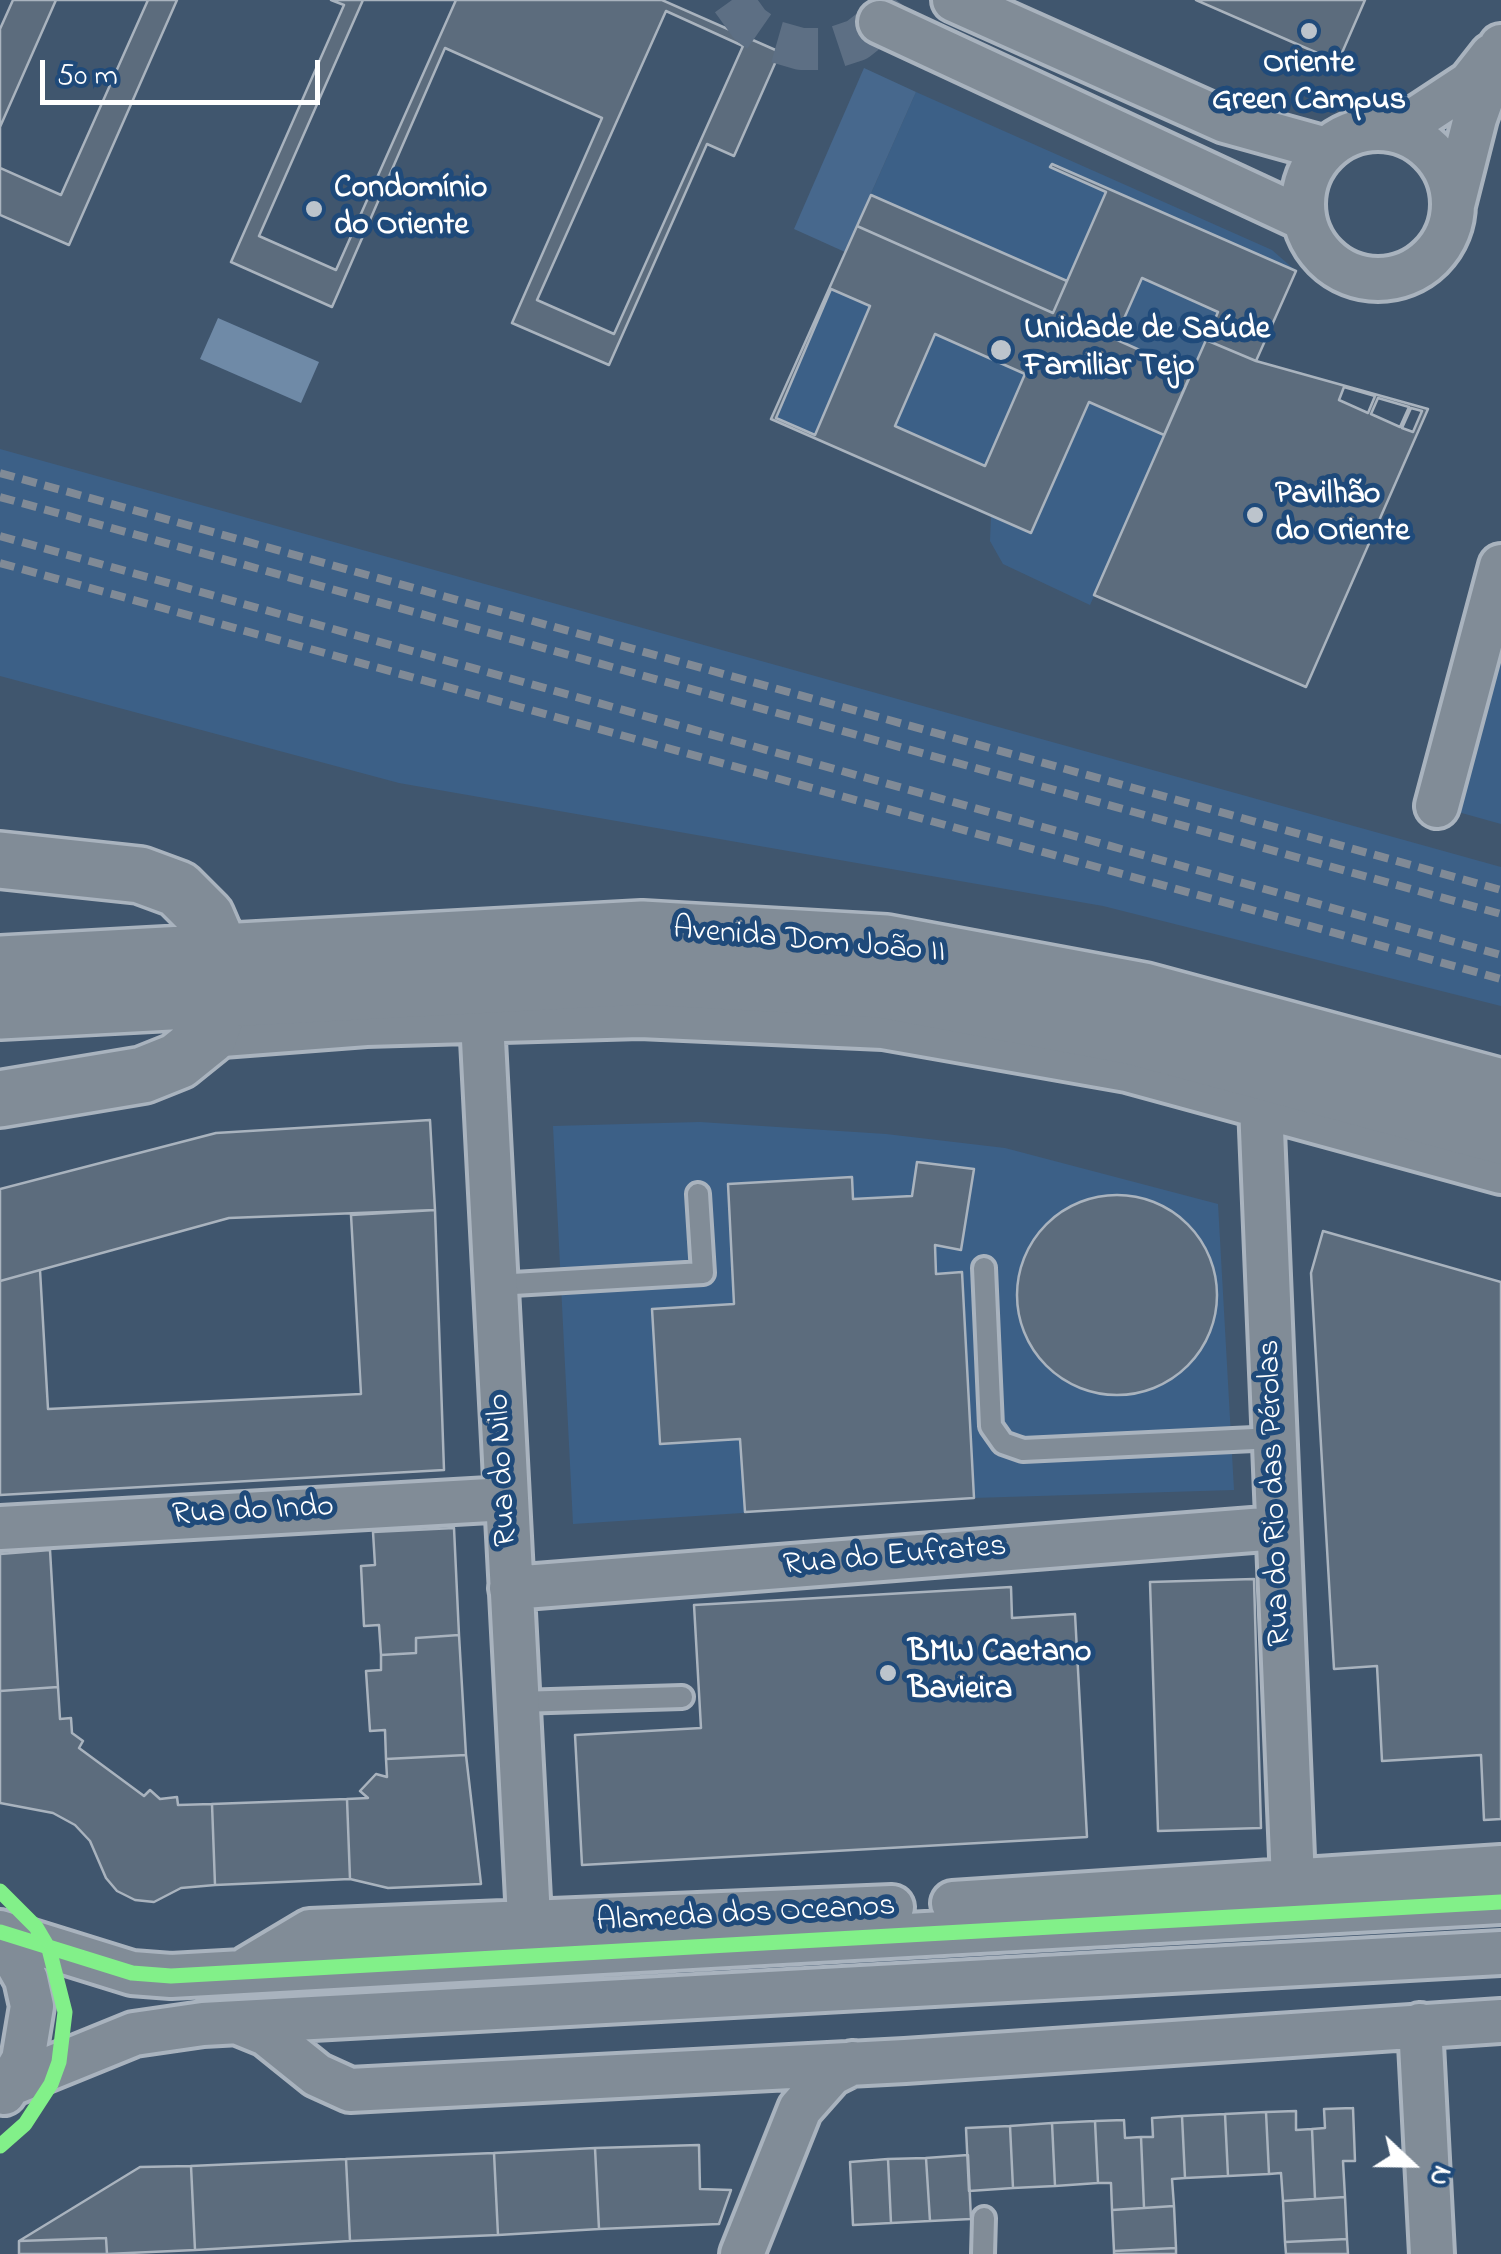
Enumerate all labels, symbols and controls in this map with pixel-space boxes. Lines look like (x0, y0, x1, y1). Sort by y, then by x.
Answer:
marker: Oriente Green Campus (1298, 20, 1320, 42)
scale bar (45, 40, 325, 102)
place label: Oriente Green Campus (1212, 47, 1406, 122)
text: 50 m (57, 55, 118, 99)
place label: Condomínio do Oriente (334, 172, 487, 247)
marker: Condomínio do Oriente (303, 198, 325, 220)
place label: Unidade de Saúde Familiar Tejo (1024, 313, 1270, 388)
marker: Unidade de Saúde Familiar Tejo (988, 337, 1014, 363)
place label: Pavilhão do Oriente (1275, 478, 1410, 553)
marker: Pavilhão do Oriente (1244, 504, 1266, 526)
street label: Avenida Dom João II (671, 912, 947, 974)
street label: Rua do Rio das Pérolas (1252, 1339, 1302, 1647)
street label: Rua do Nilo (482, 1393, 528, 1547)
street label: Rua do Indo (171, 1490, 335, 1536)
street label: Rua do Eufrates (782, 1529, 1008, 1587)
place label: BMW Caetano Bavieira (908, 1636, 1091, 1711)
marker: BMW Caetano Bavieira (877, 1662, 899, 1684)
street label: Alameda dos Oceanos (596, 1889, 896, 1943)
north arrow (1361, 2114, 1461, 2214)
text: N (1417, 2159, 1462, 2192)

